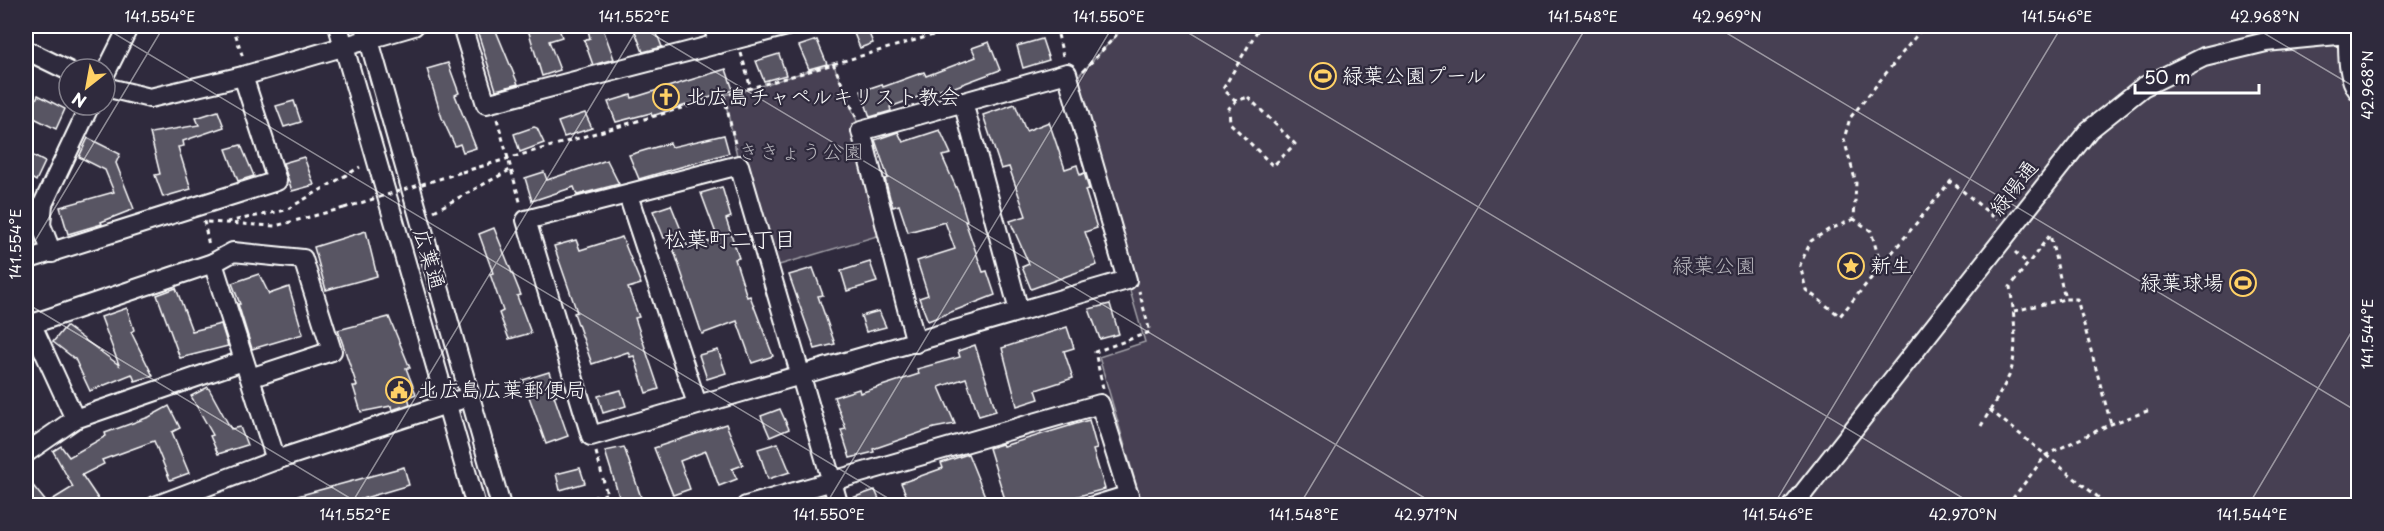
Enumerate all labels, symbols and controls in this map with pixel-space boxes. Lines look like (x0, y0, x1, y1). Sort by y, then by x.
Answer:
text: 141.554°E (125, 4, 195, 27)
text: 141.552°E (598, 4, 670, 27)
text: 141.550°E (1073, 4, 1145, 27)
text: 141.548°E (1548, 4, 1618, 27)
text: 42.969°N (1692, 4, 1762, 27)
text: 141.546°E (2022, 4, 2092, 27)
text: 42.968°N (2230, 4, 2300, 27)
text: 42.968°N (2355, 50, 2378, 120)
north arrow (57, 57, 117, 117)
scale bar (2135, 57, 2260, 95)
place label: 緑葉公園プール (1342, 58, 1486, 90)
sports icon: 緑葉公園プール (1308, 61, 1338, 91)
text: 50 m (2144, 63, 2191, 90)
place label: 北広島チャペルキリスト教会 (686, 79, 960, 111)
church icon: 北広島チャペルキリスト教会 (651, 82, 681, 112)
text: N (67, 87, 90, 114)
park label: ききょう公園 (738, 134, 864, 166)
street label: 緑陽通 (1980, 152, 2044, 221)
text: 141.554°E (3, 209, 26, 279)
district label: 松葉町二丁目 (664, 221, 796, 254)
street label: 広葉通 (407, 224, 455, 293)
park label: 緑葉公園 (1672, 248, 1756, 280)
place label: 新生 (1870, 248, 1912, 280)
place icon: 新生 (1836, 251, 1866, 281)
place label: 緑葉球場 (2140, 265, 2224, 297)
sports icon: 緑葉球場 (2228, 268, 2258, 298)
text: 141.544°E (2355, 299, 2378, 369)
place label: 北広島広葉郵便局 (418, 372, 586, 404)
public building icon: 北広島広葉郵便局 (384, 375, 414, 405)
text: 141.552°E (319, 502, 391, 525)
text: 141.550°E (793, 502, 865, 525)
text: 141.548°E (1269, 502, 1339, 525)
text: 42.971°N (1394, 502, 1458, 525)
text: 141.546°E (1743, 502, 1813, 525)
text: 42.970°N (1929, 502, 1997, 525)
text: 141.544°E (2217, 502, 2287, 525)

